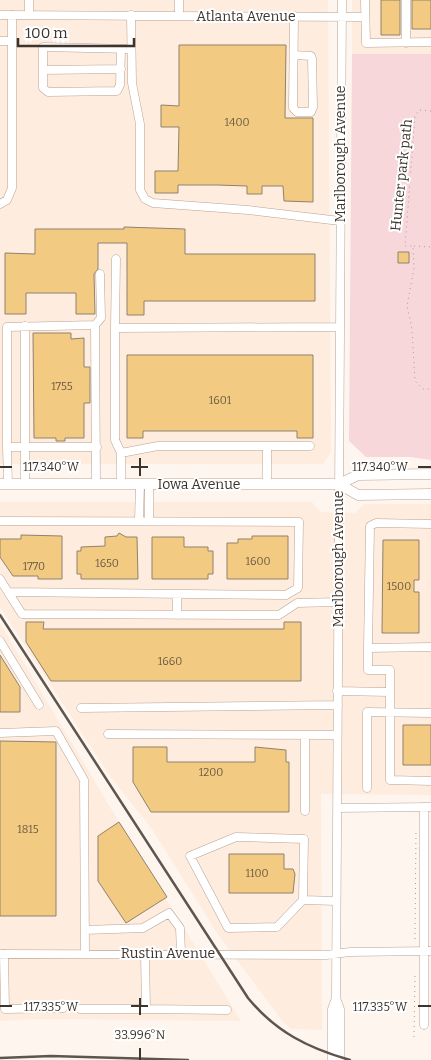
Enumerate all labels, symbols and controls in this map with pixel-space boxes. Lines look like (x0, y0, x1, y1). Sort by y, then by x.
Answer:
street label: Atlanta Avenue (196, 8, 296, 25)
scale bar (18, 15, 134, 47)
text: 100 m (25, 24, 68, 42)
street label: Marlborough Avenue (332, 86, 349, 222)
house number: 1400 (225, 116, 250, 129)
street label: Hunter park path (387, 118, 416, 232)
house number: 1755 (51, 380, 73, 393)
house number: 1601 (209, 394, 232, 407)
text: 117.340°W (23, 460, 80, 474)
text: 117.340°W (352, 460, 409, 474)
street label: Iowa Avenue (157, 476, 241, 493)
street label: Marlborough Avenue (330, 491, 347, 627)
house number: 1600 (245, 555, 271, 568)
house number: 1650 (95, 557, 119, 570)
house number: 1770 (23, 560, 45, 573)
house number: 1500 (387, 580, 411, 593)
house number: 1660 (158, 655, 182, 668)
house number: 1200 (199, 766, 223, 779)
house number: 1815 (17, 823, 39, 836)
house number: 1100 (245, 867, 269, 880)
street label: Rustin Avenue (121, 945, 215, 962)
text: 117.335°W (24, 1000, 79, 1014)
text: 117.335°W (353, 1000, 408, 1014)
text: 33.996°N (115, 1028, 166, 1042)

